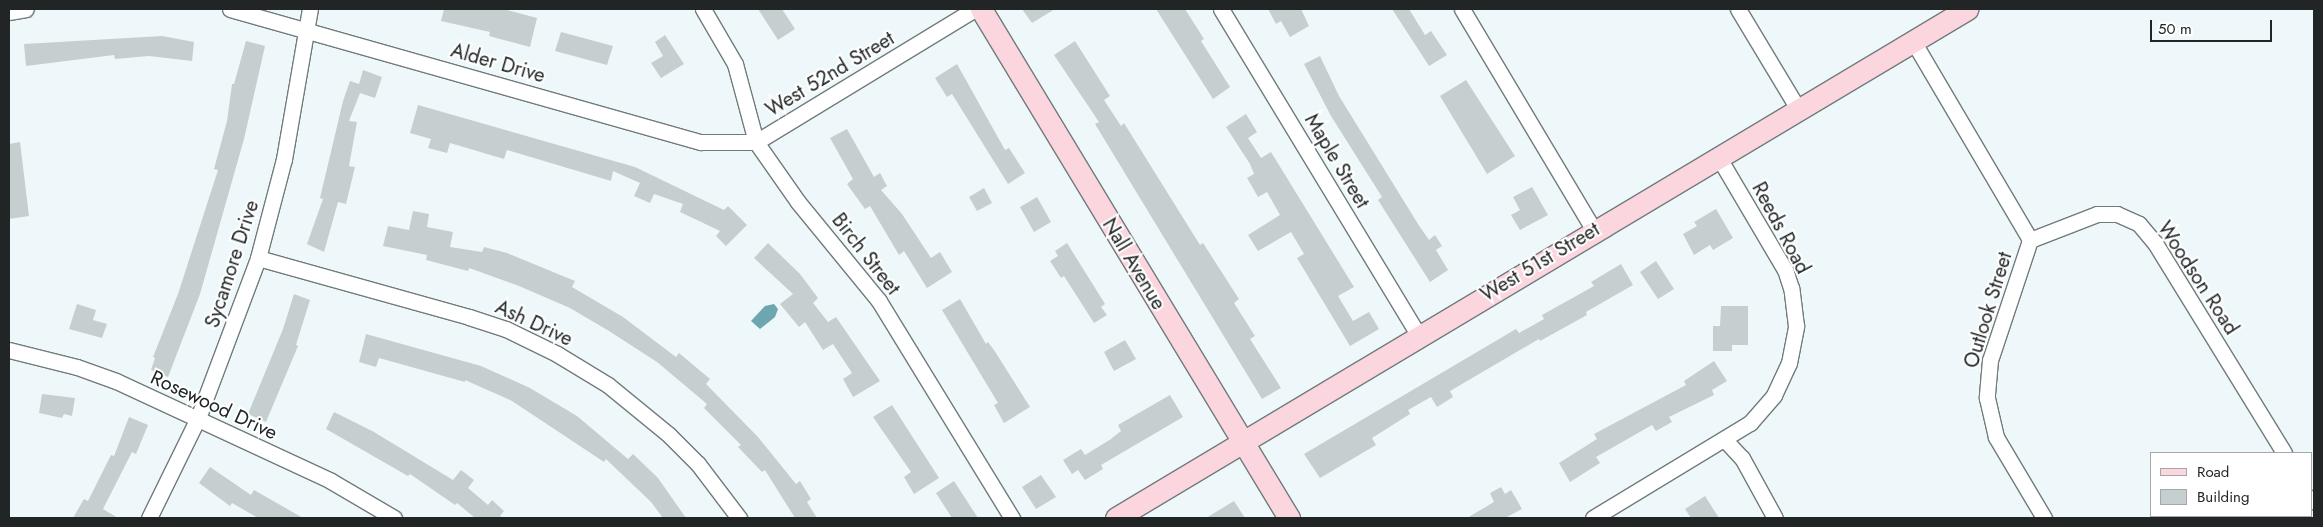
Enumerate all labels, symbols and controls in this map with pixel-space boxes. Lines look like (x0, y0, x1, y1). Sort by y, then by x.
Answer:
scale bar (2153, 10, 2276, 42)
text: 50 m (2158, 18, 2192, 40)
street label: West 52nd Street (761, 26, 899, 122)
street label: Alder Drive (448, 38, 548, 88)
street label: Maple Street (1299, 109, 1375, 213)
street label: Reeds Road (1747, 178, 1815, 278)
street label: Sycamore Drive (200, 197, 264, 331)
street label: Birch Street (827, 209, 905, 299)
street label: Nall Avenue (1097, 214, 1171, 314)
street label: West 51st Street (1476, 217, 1604, 307)
street label: Woodson Road (2153, 217, 2243, 339)
street label: Outlook Street (1959, 249, 2017, 371)
street label: Ash Drive (492, 295, 576, 351)
street label: Rosewood Drive (147, 365, 281, 445)
legend (2150, 452, 2313, 517)
text: Road (2197, 461, 2229, 483)
text: Building (2197, 486, 2249, 508)

